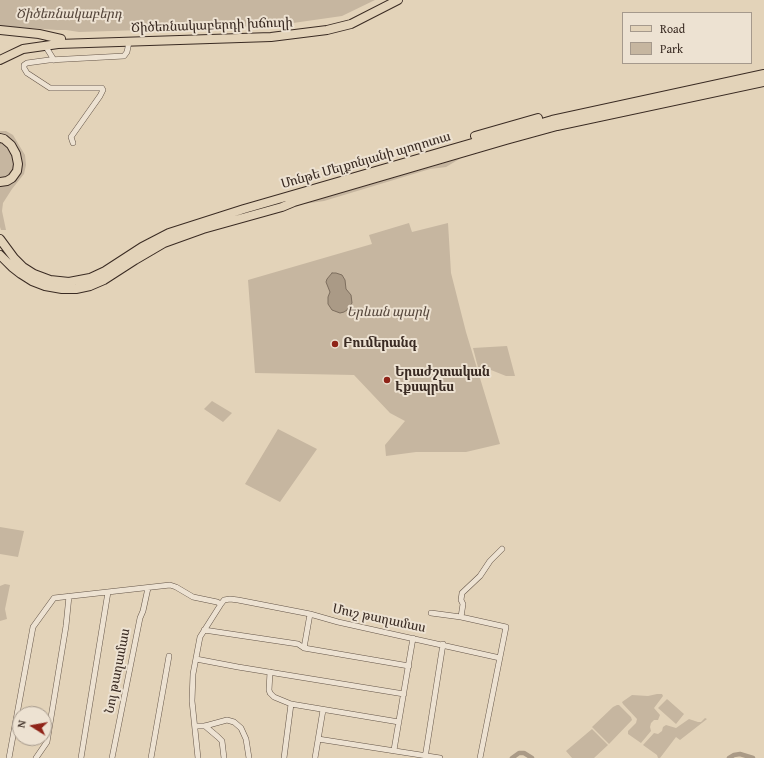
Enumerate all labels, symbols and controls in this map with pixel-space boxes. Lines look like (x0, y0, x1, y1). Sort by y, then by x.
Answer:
park label: Ծիծեռնակաբերդ (16, 7, 122, 23)
legend (622, 12, 752, 64)
street label: Ծիծեռնակաբերդի խճուղի (131, 15, 293, 37)
text: Road (660, 20, 685, 37)
text: Park (660, 40, 683, 57)
street label: Մոնթե Մելքոնյանի պողոտա (279, 129, 453, 193)
park label: Երևան պարկ (347, 305, 429, 321)
place label: Բումերանգ (343, 336, 417, 352)
marker: Բումերանգ (330, 339, 340, 349)
place label: Երաժշտական Էքսպրես (395, 365, 490, 396)
marker: Երաժշտական Էքսպրես (382, 375, 392, 385)
street label: Մուշ թաղամաս (331, 602, 427, 636)
street label: Նոյ թաղամաս (102, 627, 134, 715)
north arrow (12, 706, 52, 746)
text: N (13, 719, 30, 729)

